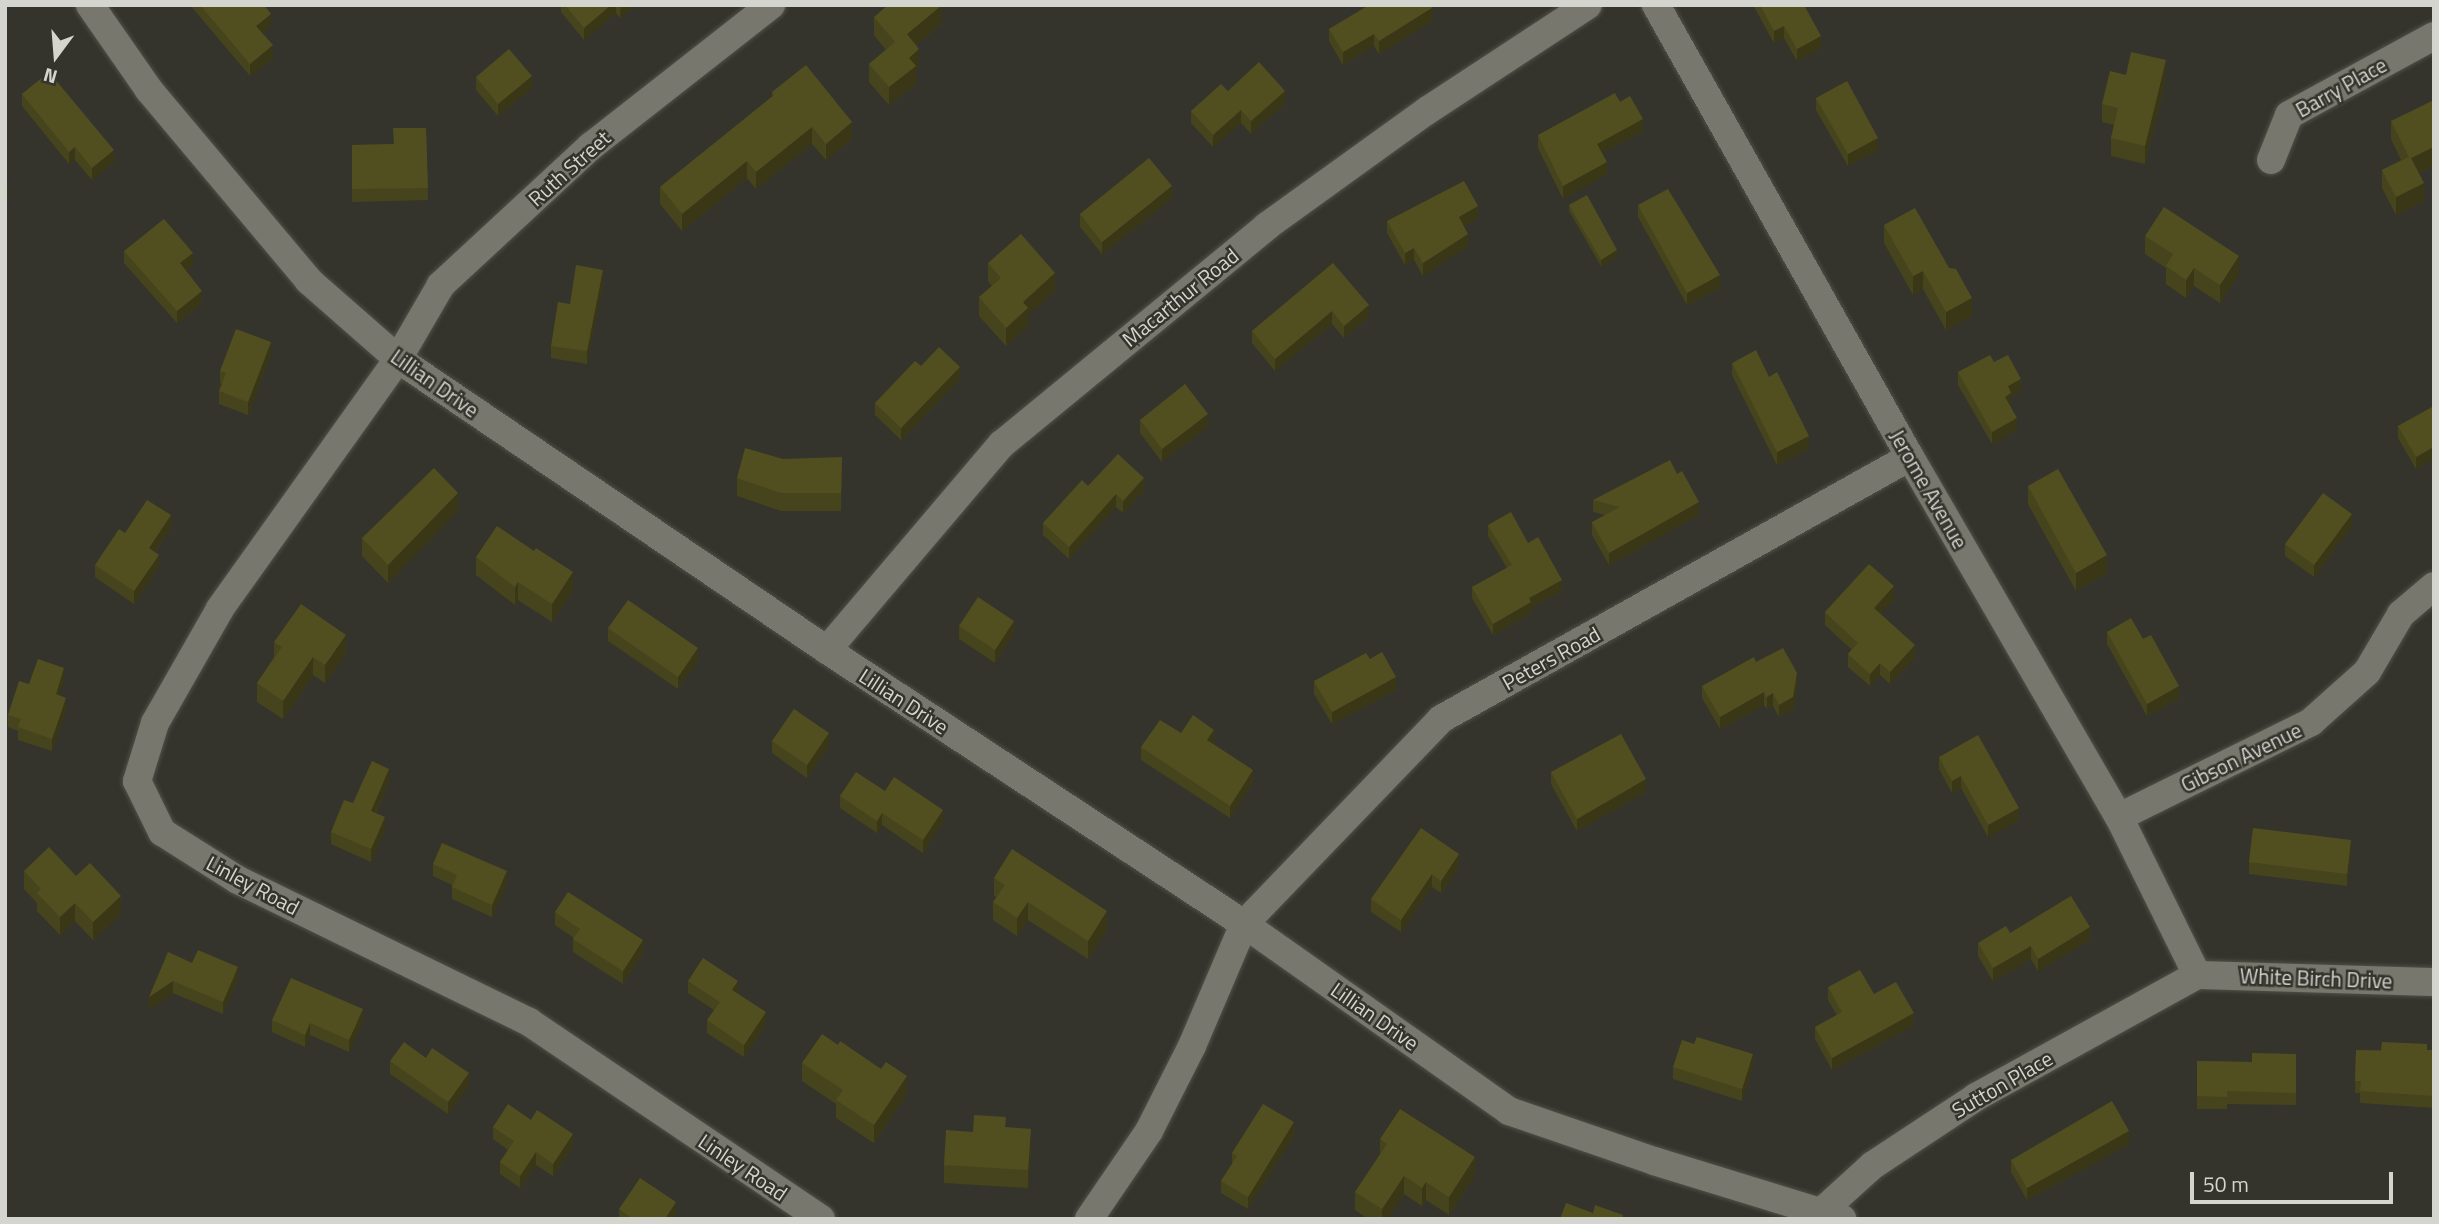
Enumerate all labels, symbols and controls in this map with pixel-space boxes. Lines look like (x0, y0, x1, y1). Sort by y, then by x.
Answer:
north arrow (21, 21, 91, 91)
street label: Barry Place (2291, 52, 2391, 122)
text: N (40, 61, 60, 92)
street label: Ruth Street (523, 125, 615, 211)
street label: Macarthur Road (1117, 242, 1243, 352)
street label: Lillian Drive (386, 344, 484, 422)
street label: Jerome Avenue (1885, 425, 1973, 553)
street label: Peters Road (1498, 621, 1604, 695)
street label: Lillian Drive (855, 663, 953, 739)
street label: Gibson Avenue (2177, 717, 2305, 797)
street label: Linley Road (202, 850, 304, 920)
street label: White Birch Drive (2239, 963, 2393, 993)
street label: Lillian Drive (1326, 977, 1424, 1055)
street label: Sutton Place (1947, 1045, 2057, 1123)
street label: Linley Road (694, 1128, 792, 1206)
scale bar (2194, 1158, 2397, 1202)
text: 50 m (2203, 1168, 2249, 1200)

